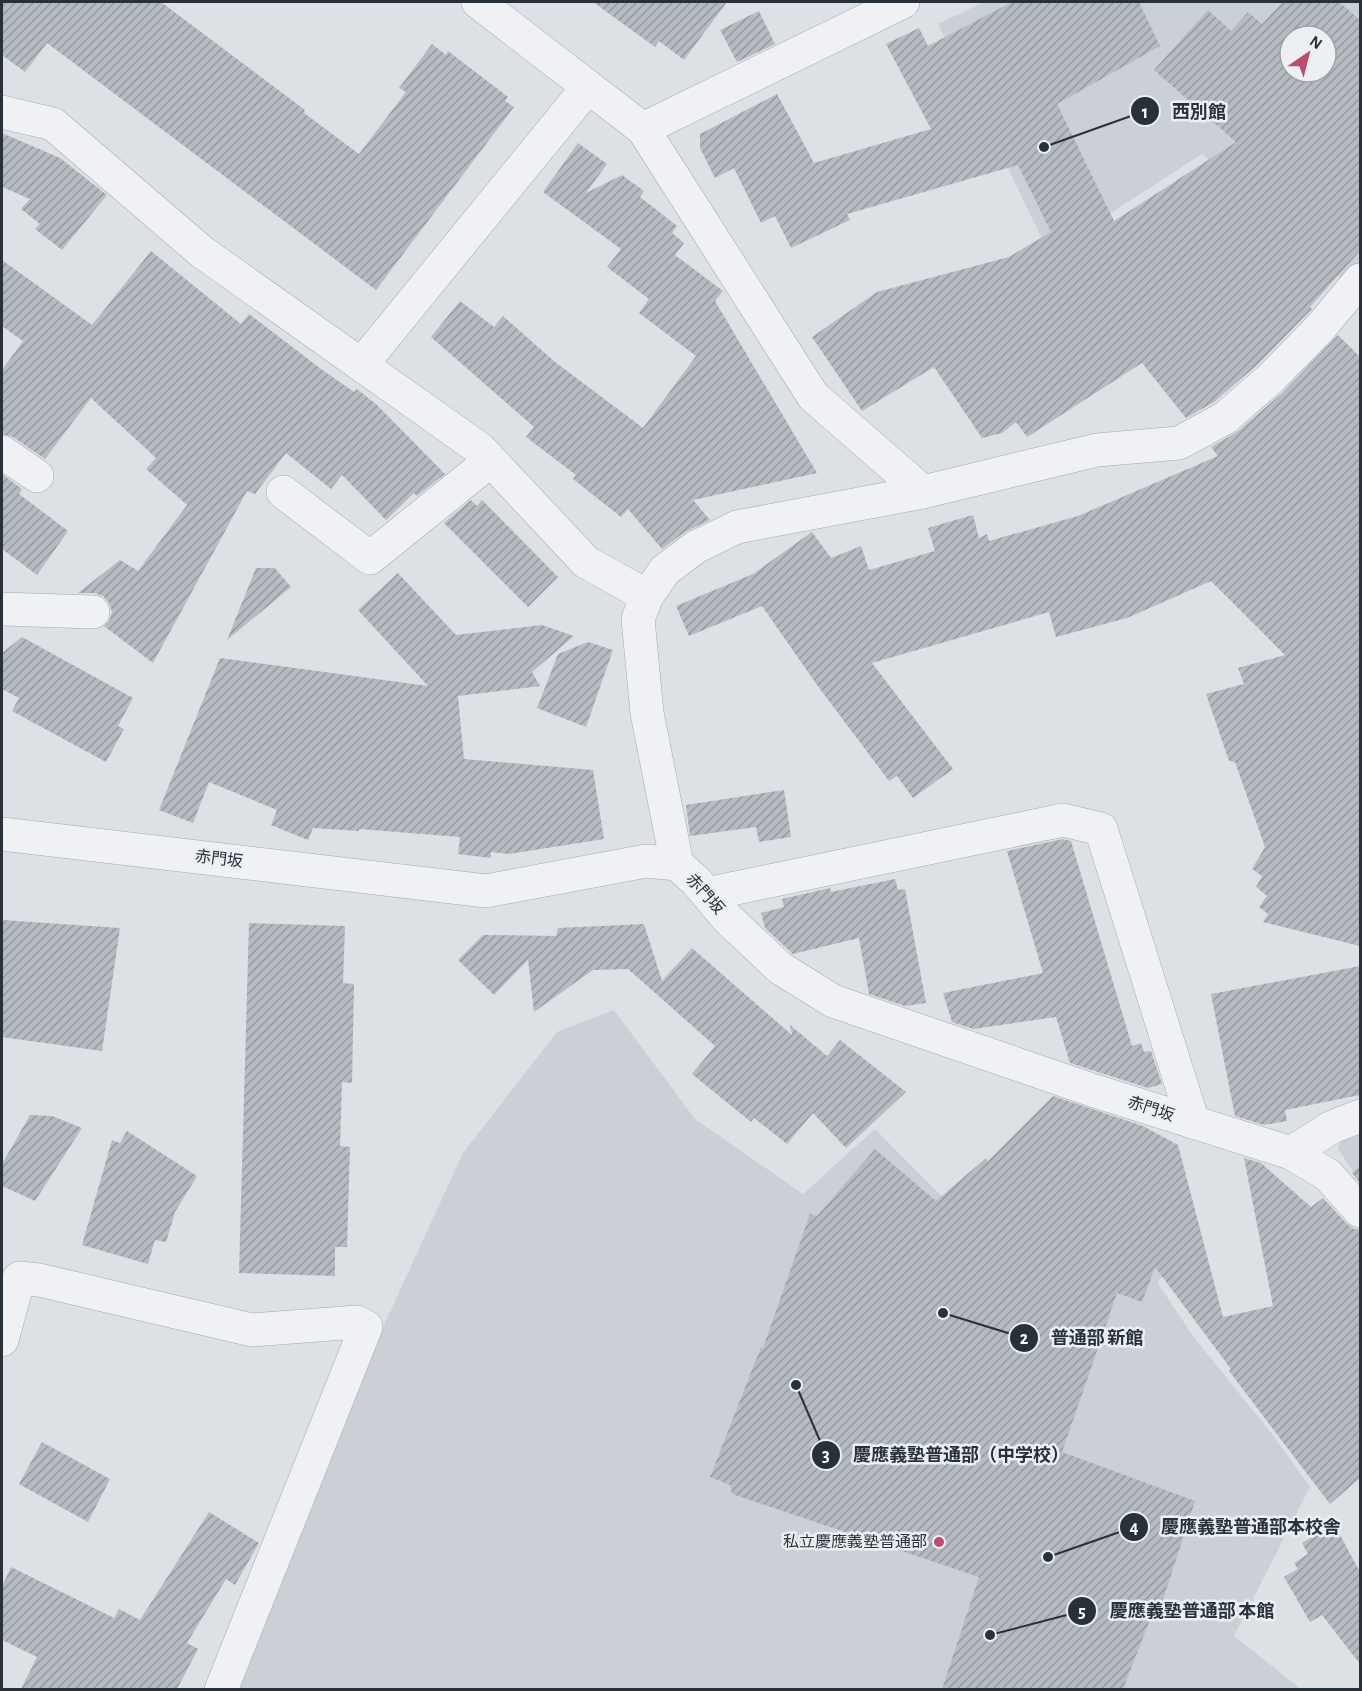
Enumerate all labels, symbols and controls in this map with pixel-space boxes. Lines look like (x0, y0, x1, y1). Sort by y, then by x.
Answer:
north arrow (1278, 24, 1338, 84)
text: N (1307, 33, 1325, 52)
callout: 西別館 (1130, 93, 1238, 129)
text: 西別館 (1172, 103, 1226, 122)
text: 1 (1142, 104, 1148, 122)
street label: 赤門坂 (194, 848, 244, 870)
street label: 赤門坂 (683, 871, 727, 917)
street label: 赤門坂 (1126, 1094, 1176, 1124)
callout: 普通部 新館 (1009, 1320, 1156, 1356)
text: 普通部 新館 (1051, 1328, 1143, 1348)
text: 2 (1020, 1330, 1029, 1348)
callout: 慶應義塾普通部（中学校） (811, 1437, 1081, 1473)
text: 慶應義塾普通部（中学校） (853, 1445, 1069, 1465)
text: 3 (822, 1447, 830, 1465)
callout: 慶應義塾普通部本校舎 (1119, 1509, 1353, 1545)
text: 慶應義塾普通部本校舎 (1161, 1517, 1341, 1537)
text: 4 (1129, 1519, 1139, 1537)
place label: 私立慶應義塾普通部 (783, 1533, 927, 1550)
marker: 私立慶應義塾普通部 (932, 1535, 946, 1549)
callout: 慶應義塾普通部 本館 (1067, 1593, 1286, 1629)
text: 慶應義塾普通部 本館 (1110, 1601, 1274, 1621)
text: 5 (1078, 1603, 1086, 1621)

